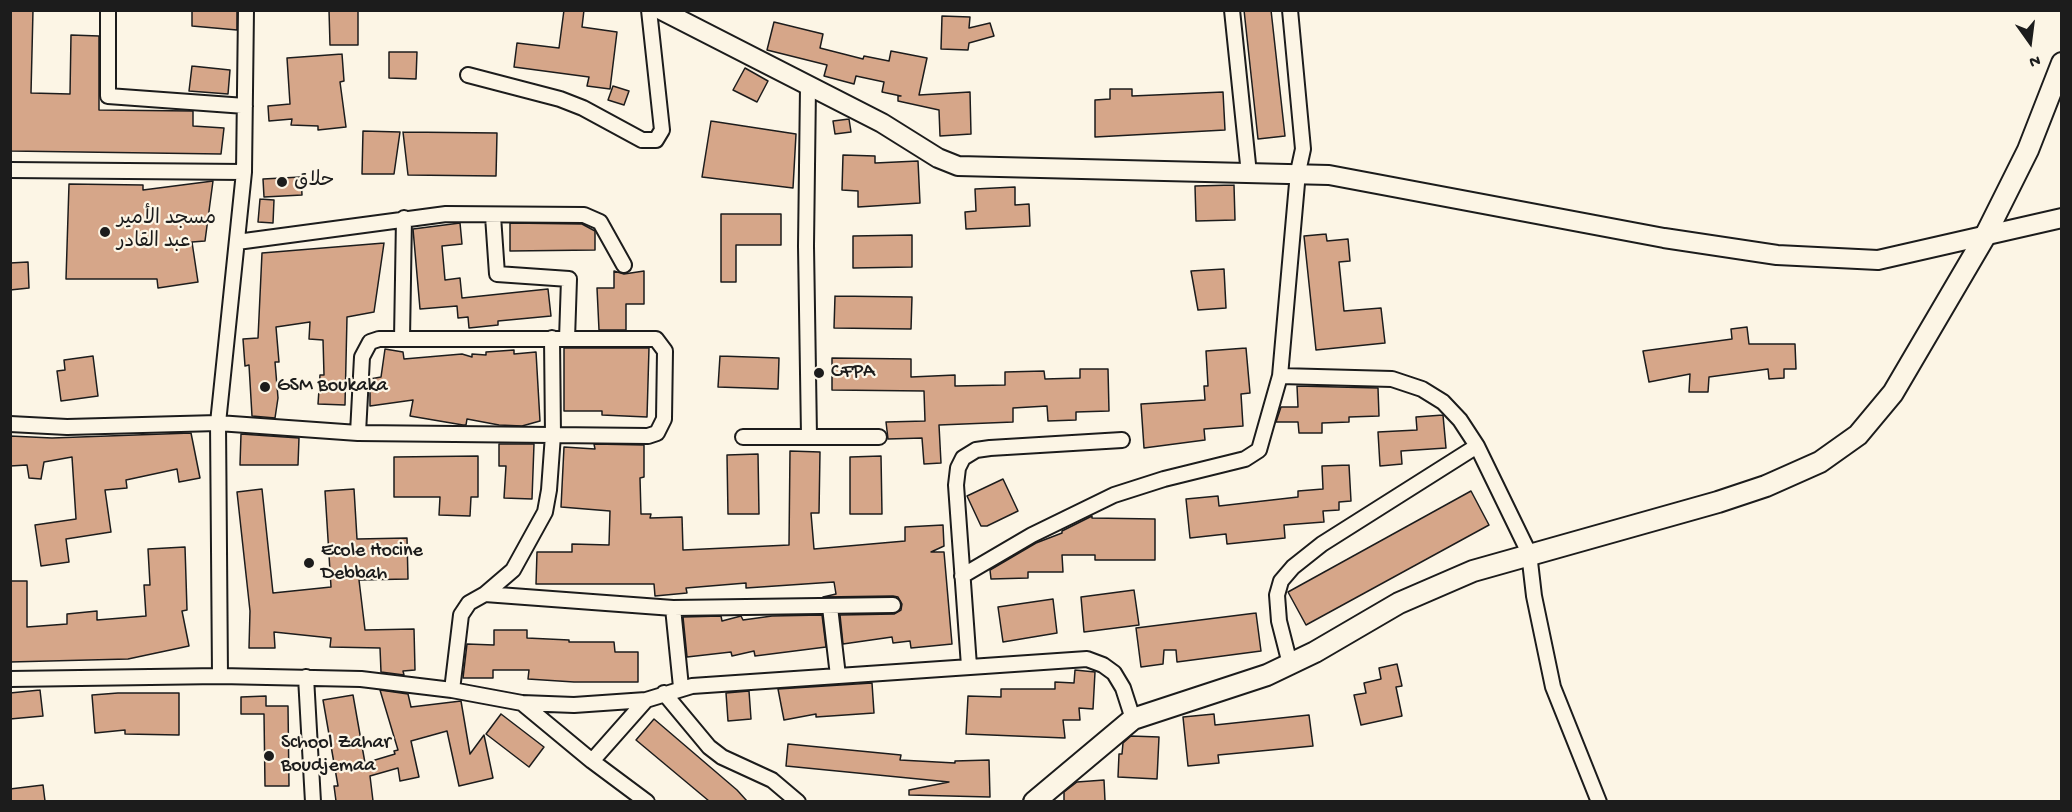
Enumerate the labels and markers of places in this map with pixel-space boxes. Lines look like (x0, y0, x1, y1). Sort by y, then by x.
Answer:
place label: حلاق (294, 170, 335, 194)
marker: حلاق (275, 175, 289, 189)
place label: مسجد الأمير عبد القادر (117, 208, 216, 255)
marker: مسجد الأمير عبد القادر (98, 225, 112, 239)
place label: CFPA (831, 361, 875, 385)
marker: CFPA (812, 366, 826, 380)
place label: GSM Boukaka (277, 375, 388, 399)
marker: GSM Boukaka (258, 380, 272, 394)
place label: Ecole Hocine Debbah (321, 540, 423, 587)
marker: Ecole Hocine Debbah (302, 556, 316, 570)
place label: School Zahar Boudjemaa (281, 732, 391, 779)
marker: School Zahar Boudjemaa (262, 749, 276, 763)

